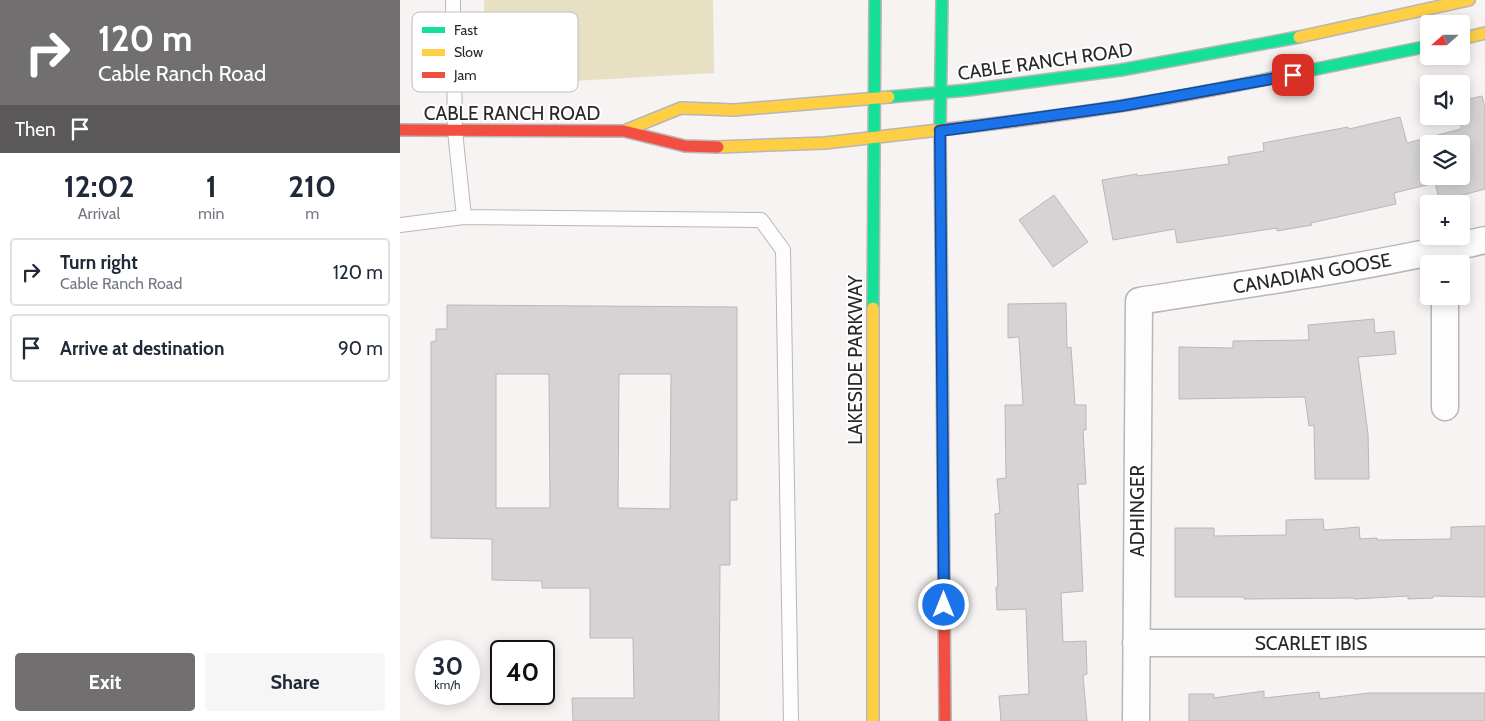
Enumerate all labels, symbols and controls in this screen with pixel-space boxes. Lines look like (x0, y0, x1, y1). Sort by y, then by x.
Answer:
legend (412, 12, 578, 92)
north arrow (1420, 15, 1470, 65)
map controls (1420, 15, 1470, 305)
text: 120 m (98, 17, 192, 60)
icon: right (15, 20, 80, 85)
text: Fast (454, 21, 478, 39)
street label: CABLE RANCH ROAD (956, 38, 1134, 85)
text: Slow (454, 43, 483, 61)
pin (1272, 54, 1314, 96)
text: Cable Ranch Road (98, 60, 266, 87)
icon: arrive (1279, 61, 1307, 89)
text: Jam (453, 66, 476, 84)
button: sound (1420, 75, 1470, 125)
street label: CABLE RANCH ROAD (424, 102, 600, 125)
icon: arrive (66, 115, 94, 143)
text: Then (15, 118, 56, 141)
button: layers (1420, 135, 1470, 185)
text: 12:02 (64, 168, 134, 205)
text: 1 (206, 168, 217, 205)
text: 210 (288, 168, 336, 205)
button: + (1420, 195, 1470, 245)
text: Arrival (78, 204, 120, 223)
text: min (198, 204, 224, 223)
text: m (305, 204, 319, 223)
street label: CANADIAN GOOSE (1231, 248, 1393, 299)
text: Turn right (60, 251, 138, 274)
button: − (1420, 255, 1470, 305)
icon: right (17, 258, 45, 286)
text: 120 m (333, 261, 383, 284)
text: Cable Ranch Road (60, 274, 182, 293)
street label: LAKESIDE PARKWAY (844, 275, 867, 445)
icon: arrive (17, 334, 45, 362)
text: Arrive at destination (60, 337, 224, 360)
text: 90 m (338, 337, 383, 360)
street label: ADHINGER (1126, 465, 1149, 557)
position arrow (917, 578, 969, 630)
street label: SCARLET IBIS (1255, 632, 1367, 655)
speed limit sign: 40 (490, 640, 555, 705)
text: 30 (432, 651, 463, 681)
button: Exit (15, 653, 195, 711)
button: Share (205, 653, 385, 711)
text: km/h (434, 677, 461, 692)

